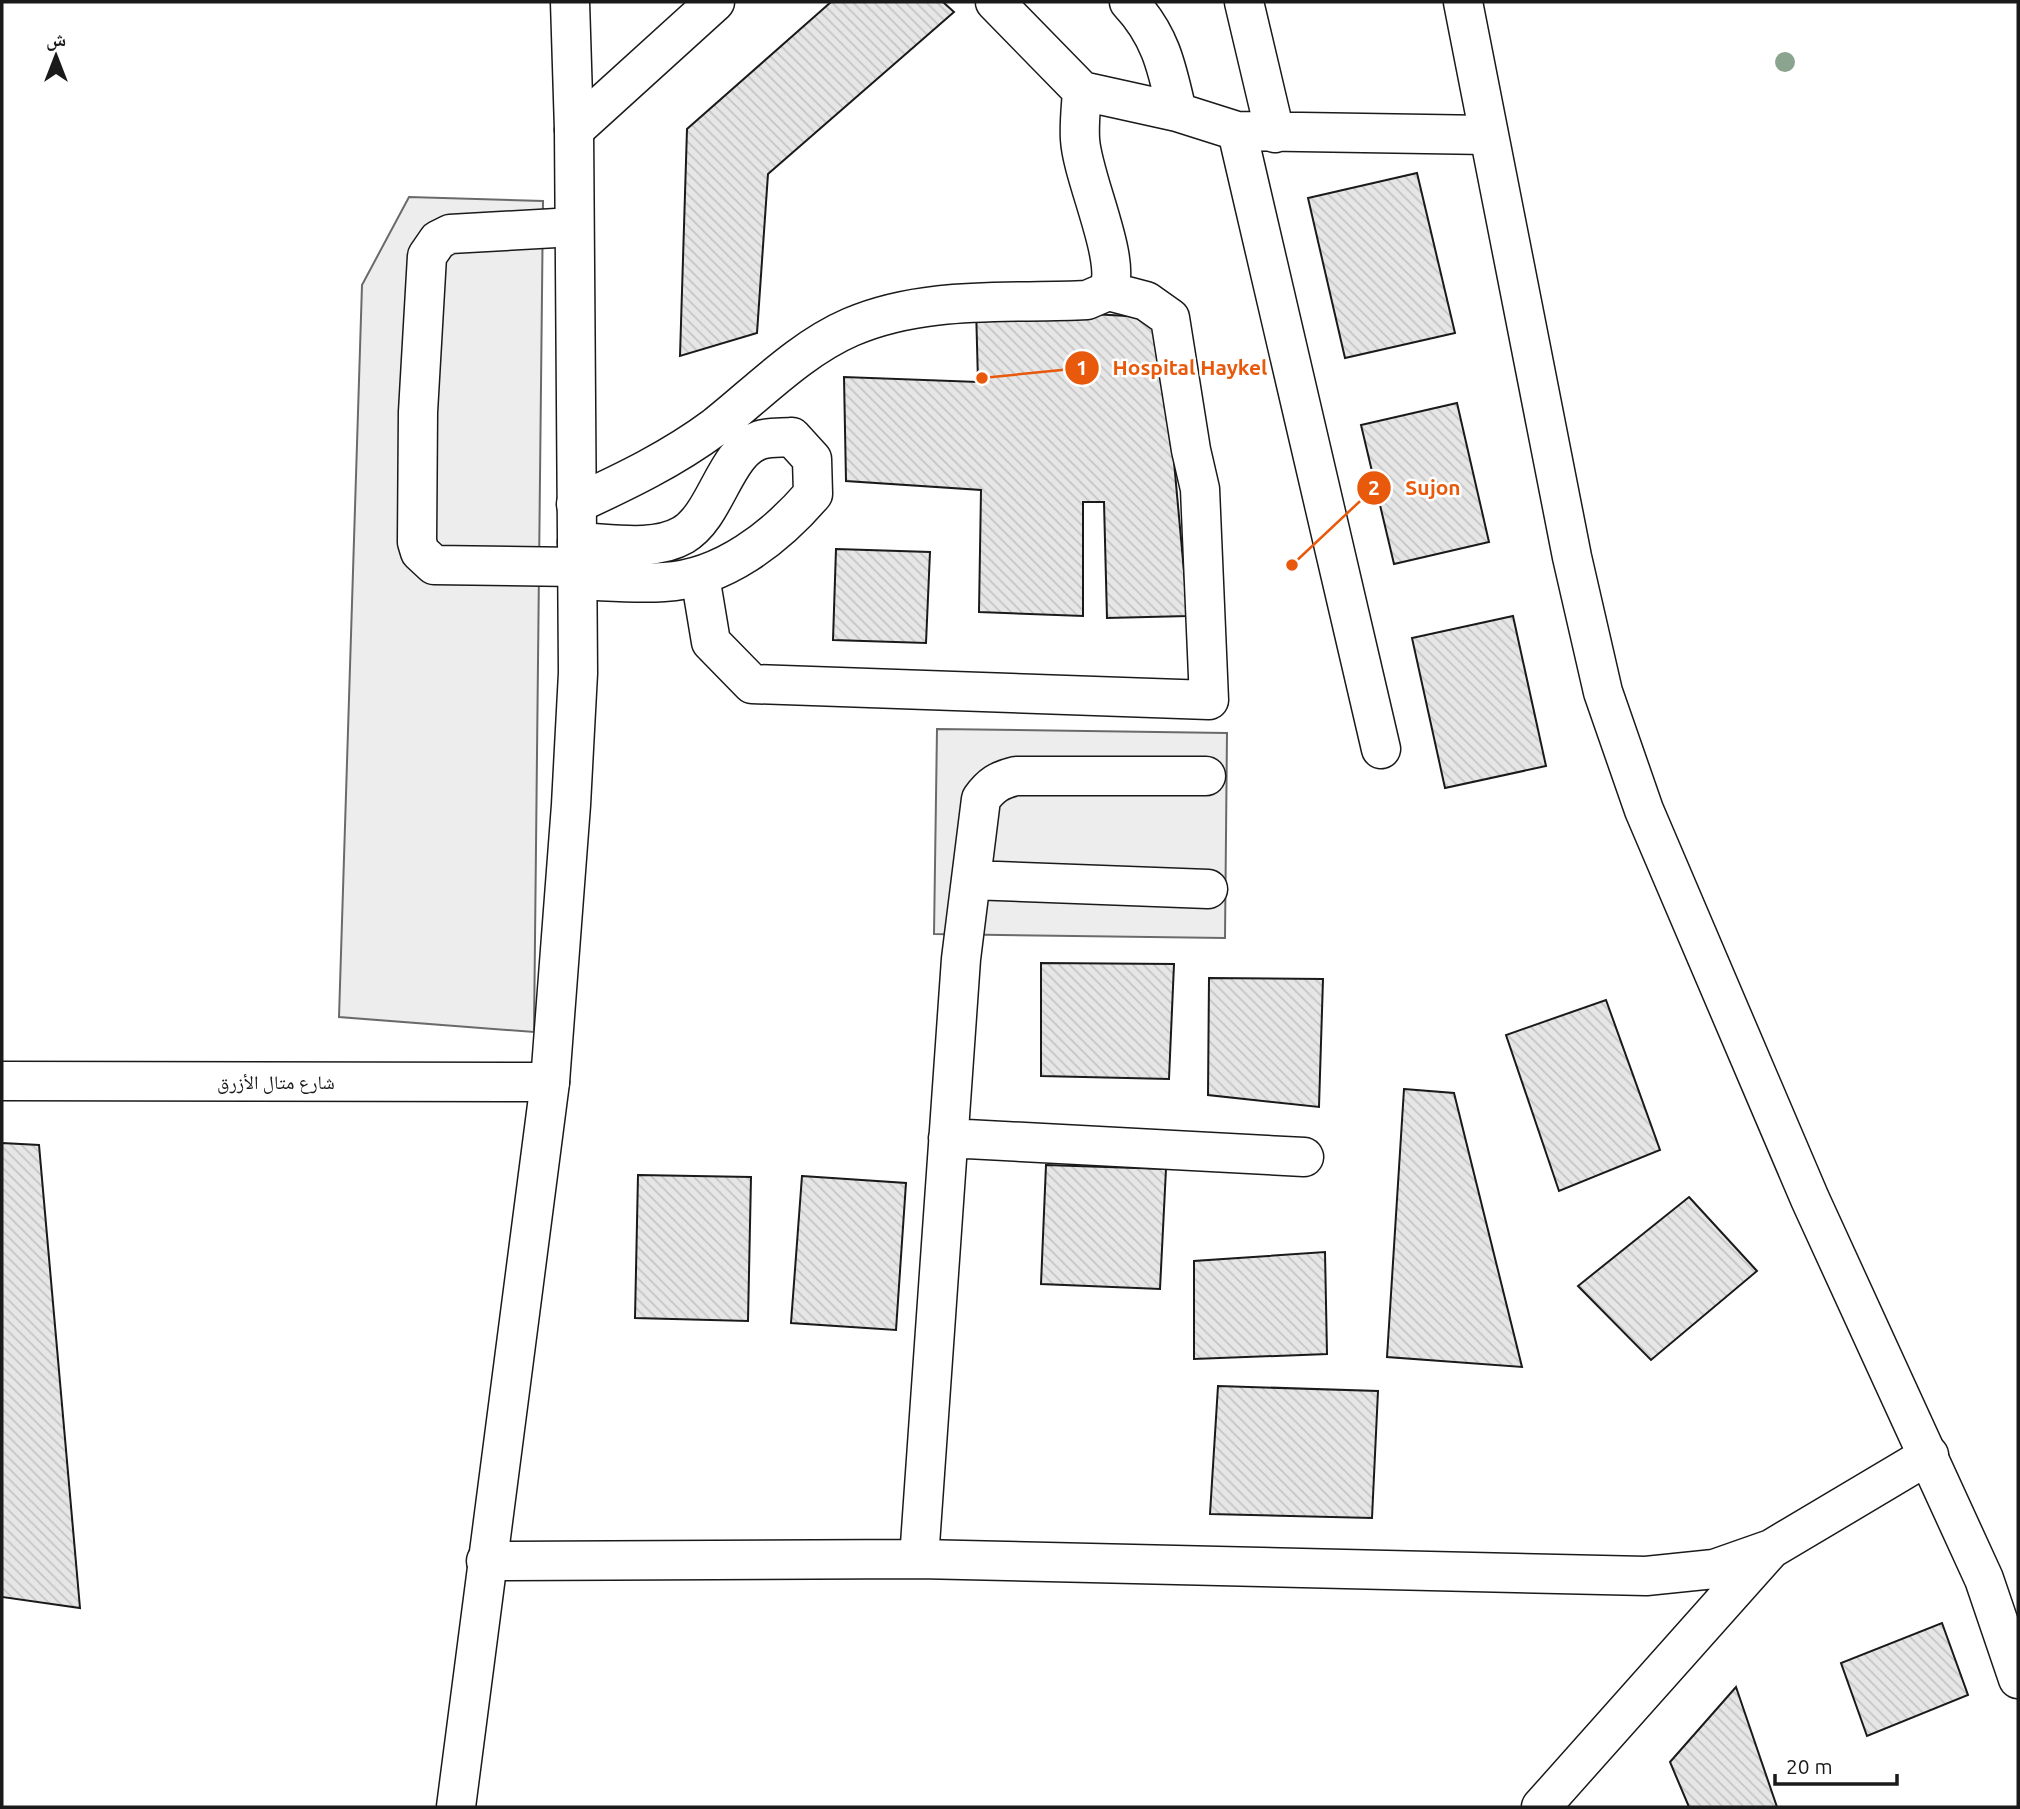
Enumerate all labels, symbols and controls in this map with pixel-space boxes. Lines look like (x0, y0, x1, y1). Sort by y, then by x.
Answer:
north arrow (21, 21, 91, 91)
text: ش (46, 28, 66, 51)
callout: Hospital Haykel (1064, 347, 1282, 389)
text: 1 (1076, 355, 1088, 379)
text: Hospital Haykel (1113, 355, 1267, 379)
callout: Sujon (1356, 467, 1475, 509)
text: 2 (1368, 475, 1380, 499)
text: Sujon (1405, 475, 1461, 499)
street label: شارع متال الأزرق (217, 1071, 335, 1094)
scale bar (1775, 1742, 1898, 1786)
text: 20 m (1786, 1754, 1833, 1778)

